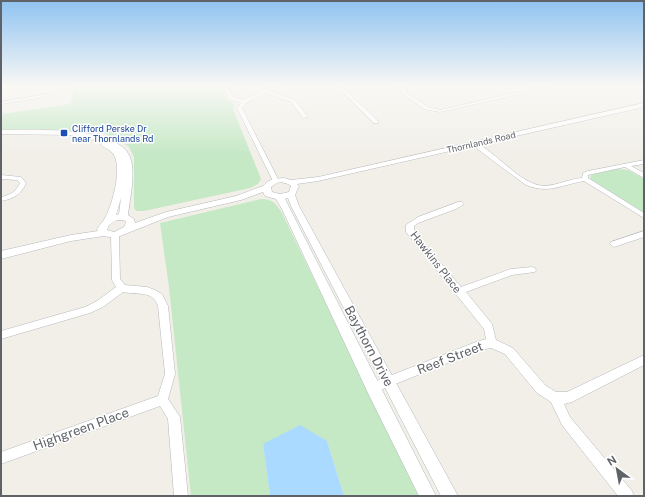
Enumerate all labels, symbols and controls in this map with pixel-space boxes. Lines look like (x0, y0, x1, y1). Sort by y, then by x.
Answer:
place label: Clifford Perske Dr near Thornlands Rd (72, 123, 153, 144)
marker: Clifford Perske Dr near Thornlands Rd (59, 128, 69, 138)
street label: Thornlands Road (445, 129, 517, 155)
street label: Hawkins Place (408, 229, 464, 295)
street label: Baythorn Drive (341, 303, 397, 389)
street label: Reef Street (415, 339, 485, 377)
street label: Highgreen Place (31, 405, 131, 453)
north arrow (597, 449, 637, 489)
text: N (605, 453, 619, 468)

